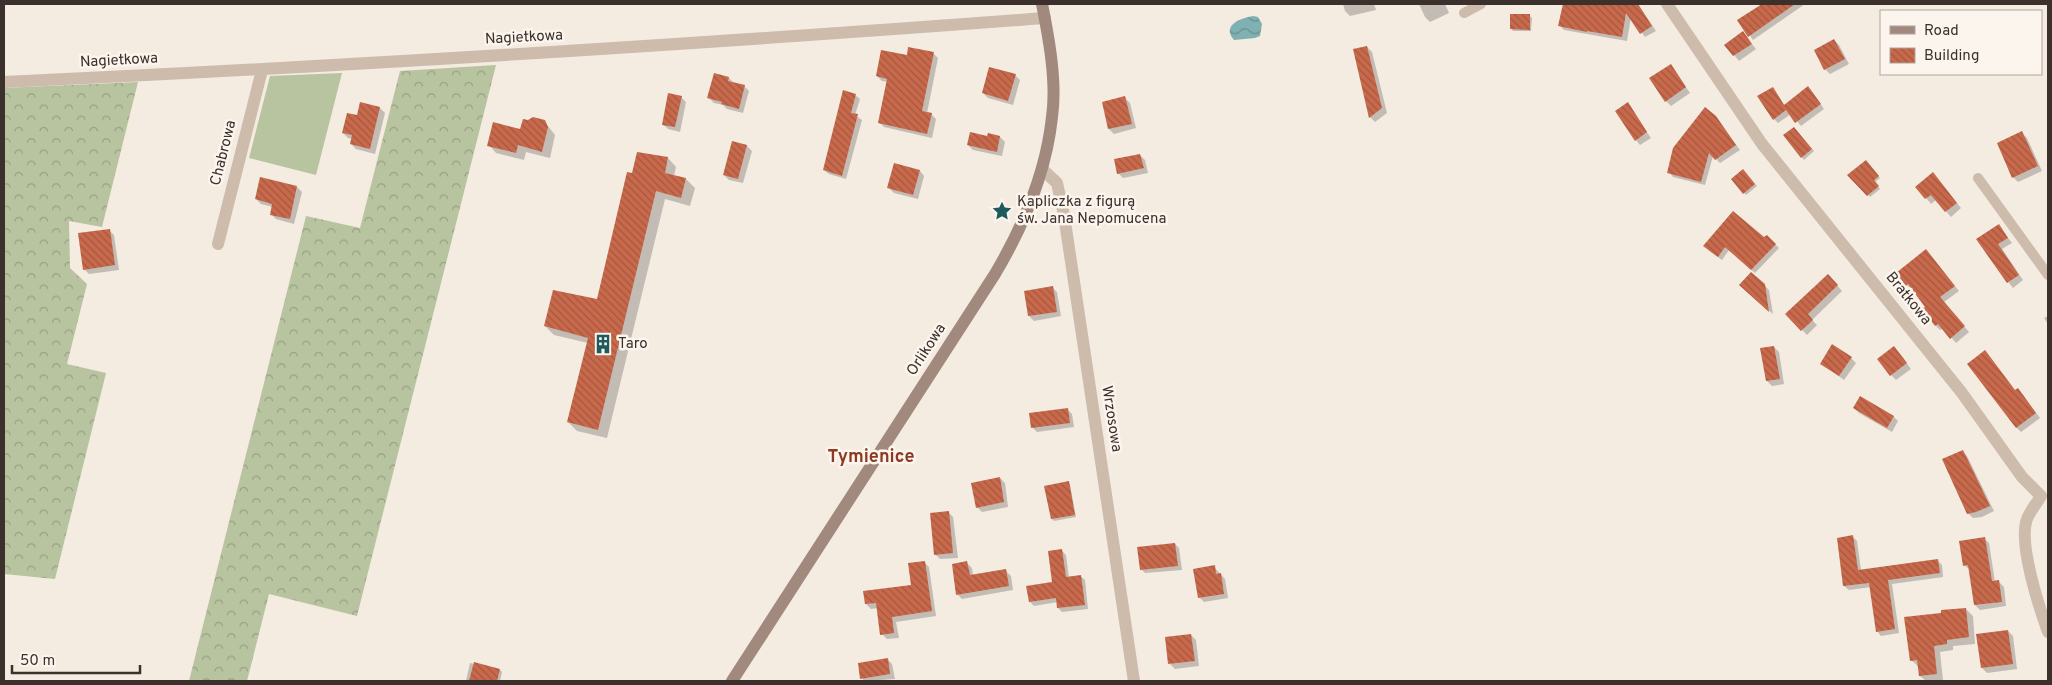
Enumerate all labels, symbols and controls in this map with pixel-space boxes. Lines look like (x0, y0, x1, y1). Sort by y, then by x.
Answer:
legend (1880, 10, 2042, 75)
text: Road (1924, 22, 1959, 41)
street label: Nagietkowa (485, 26, 563, 50)
text: Building (1924, 47, 1979, 66)
street label: Nagietkowa (80, 49, 158, 73)
street label: Chabrowa (207, 118, 241, 188)
place label: Kapliczka z figurą św. Jana Nepomucena (1017, 193, 1166, 229)
place icon: Kapliczka z figurą św. Jana Nepomucena (991, 200, 1013, 222)
street label: Bratkowa (1881, 269, 1935, 329)
street label: Orlikowa (903, 320, 951, 380)
building icon: Taro (592, 333, 614, 355)
place label: Taro (618, 335, 648, 354)
street label: Wrzosowa (1096, 385, 1126, 453)
district label: Tymienice (828, 446, 914, 469)
scale bar (12, 642, 140, 674)
text: 50 m (20, 652, 55, 671)

